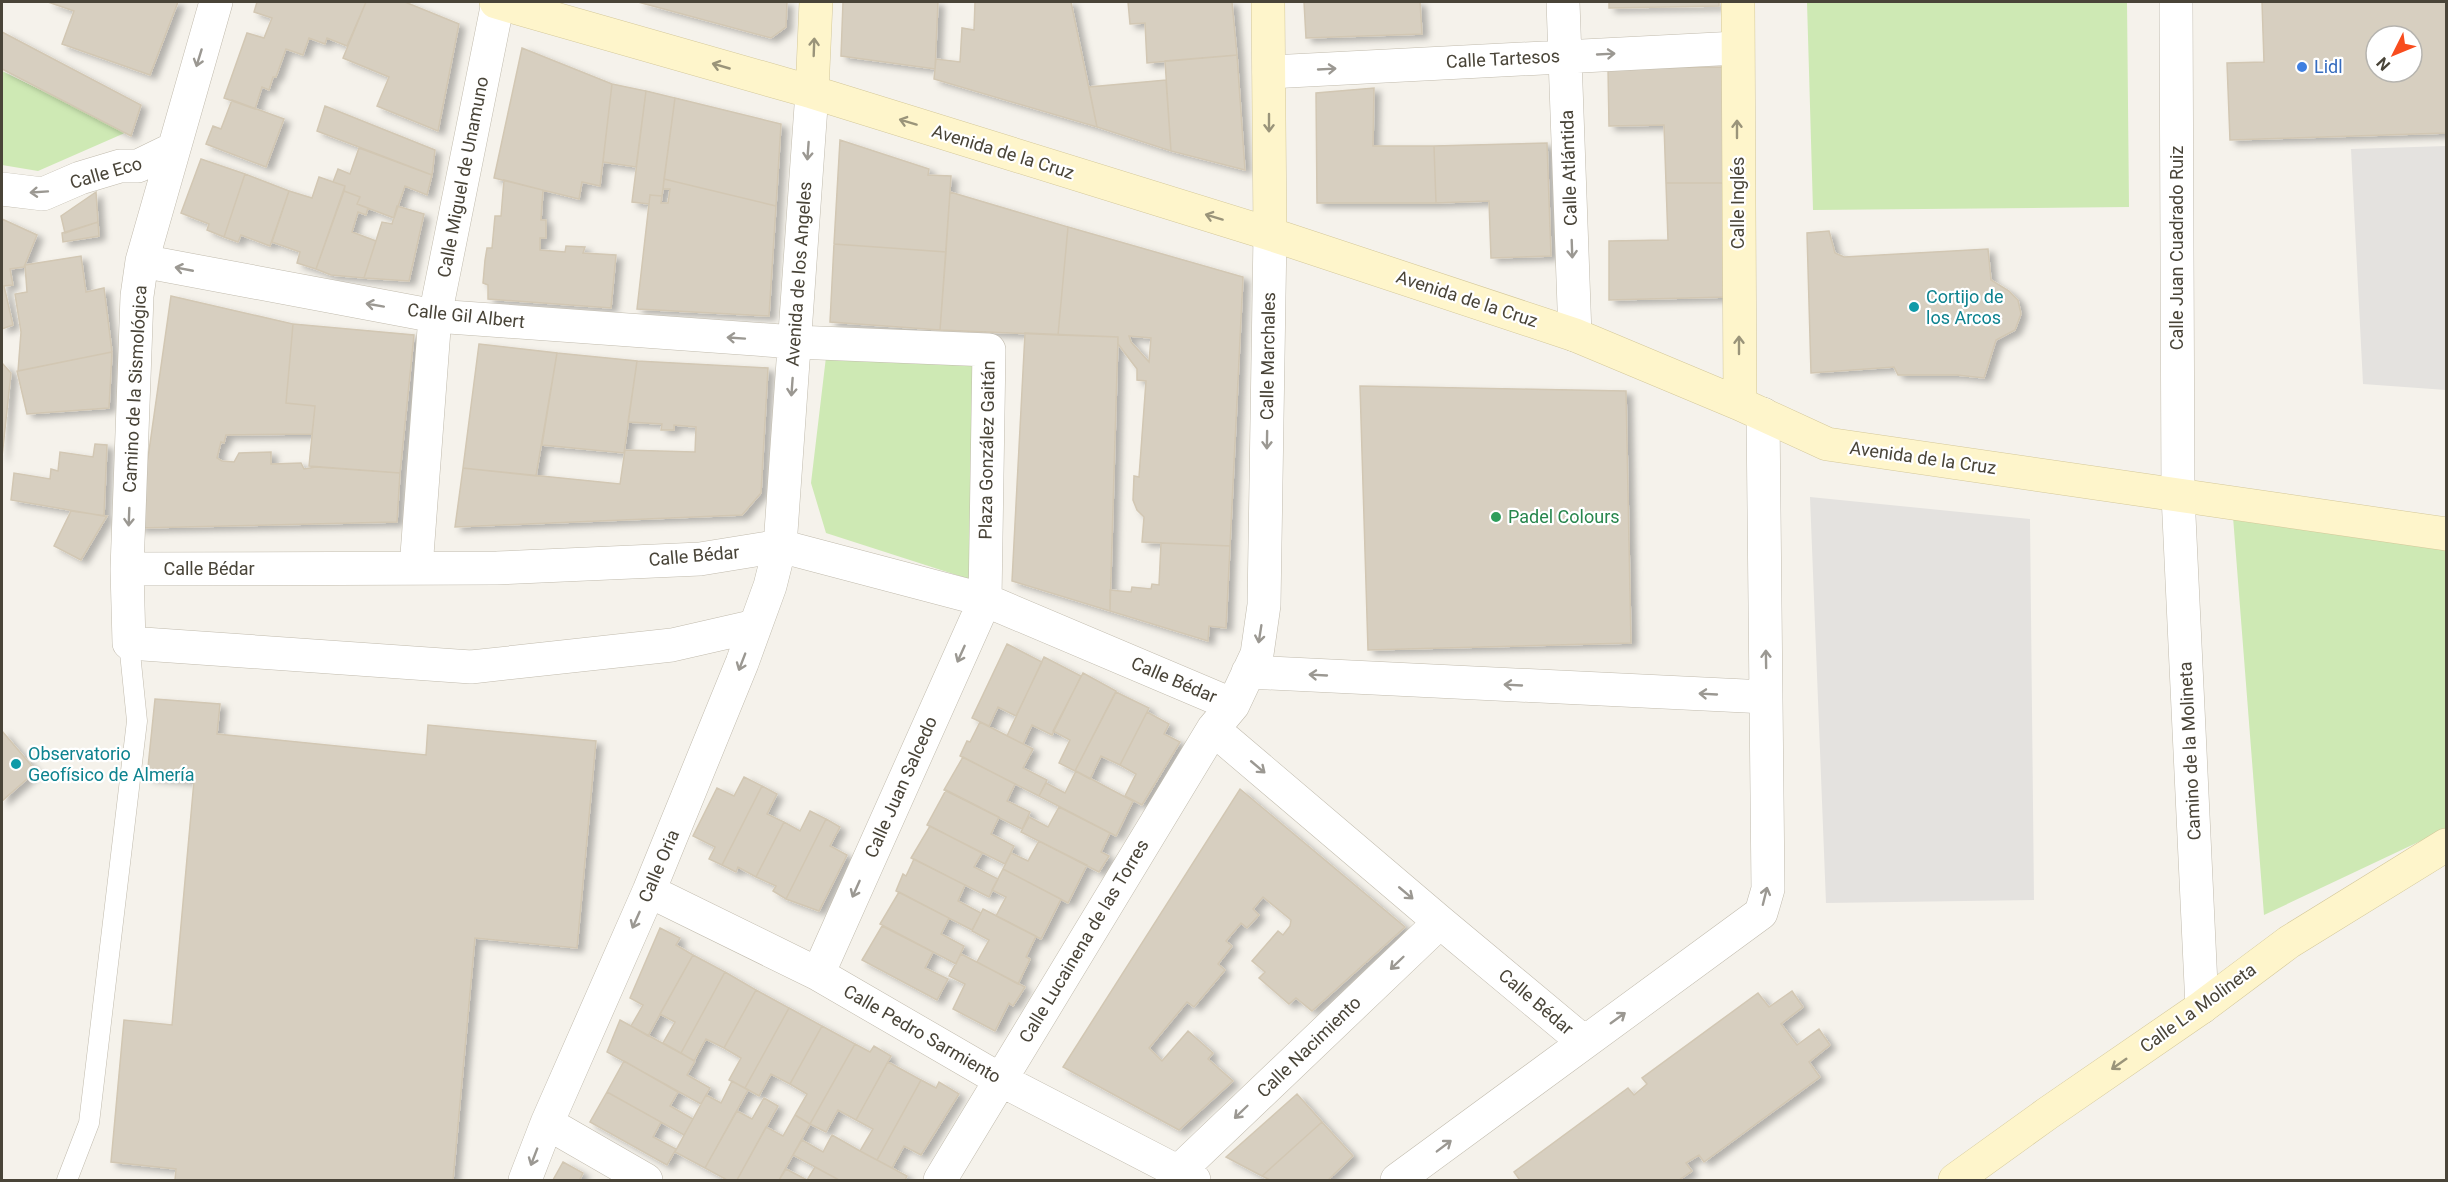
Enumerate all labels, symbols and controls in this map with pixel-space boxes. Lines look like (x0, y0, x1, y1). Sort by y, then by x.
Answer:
north arrow (2364, 24, 2424, 84)
one-way arrow (808, 37, 820, 57)
street label: Calle Tartesos (1445, 45, 1561, 72)
one-way arrow (193, 48, 204, 67)
one-way arrow (1596, 49, 1616, 60)
text: N (2373, 53, 2394, 74)
place label: Lidl (2314, 56, 2343, 77)
one-way arrow (712, 60, 731, 71)
marker: Lidl (2295, 60, 2309, 74)
one-way arrow (1317, 63, 1337, 74)
street label: Calle Miguel de Unamuno (433, 75, 492, 279)
street label: Calle Atlántida (1556, 110, 1581, 226)
one-way arrow (1263, 112, 1275, 132)
one-way arrow (899, 116, 918, 127)
street label: Avenida de la Cruz (929, 120, 1077, 183)
one-way arrow (1732, 120, 1743, 140)
one-way arrow (802, 140, 813, 160)
street label: Calle Juan Cuadrado Ruiz (2166, 146, 2187, 350)
street label: Calle Eco (67, 152, 144, 193)
street label: Calle Inglés (1727, 157, 1748, 249)
street label: Avenida de los Angeles (782, 181, 815, 367)
one-way arrow (30, 186, 50, 197)
one-way arrow (1205, 211, 1224, 222)
one-way arrow (1566, 238, 1577, 258)
one-way arrow (174, 263, 194, 274)
street label: Avenida de la Cruz (1394, 266, 1541, 331)
street label: Camino de la Sismológica (119, 285, 150, 493)
place label: Cortijo de los Arcos (1926, 286, 2004, 328)
street label: Calle Marchales (1256, 292, 1279, 420)
one-way arrow (366, 299, 385, 310)
street label: Calle Gil Albert (406, 299, 526, 332)
marker: Cortijo de los Arcos (1907, 300, 1921, 314)
one-way arrow (727, 332, 747, 343)
one-way arrow (1733, 336, 1745, 356)
street label: Plaza González Gaitán (974, 360, 999, 540)
one-way arrow (786, 377, 797, 396)
one-way arrow (1261, 429, 1273, 449)
street label: Avenida de la Cruz (1849, 437, 1998, 478)
place label: Padel Colours (1508, 506, 1620, 527)
one-way arrow (123, 507, 134, 527)
marker: Padel Colours (1489, 510, 1503, 524)
street label: Calle Bédar (648, 541, 740, 570)
street label: Calle Bédar (163, 558, 255, 579)
one-way arrow (1254, 624, 1265, 644)
one-way arrow (955, 644, 966, 662)
one-way arrow (1760, 650, 1772, 670)
one-way arrow (736, 652, 747, 670)
street label: Calle Bédar (1128, 652, 1220, 707)
street label: Camino de la Molineta (2174, 661, 2205, 841)
one-way arrow (1309, 670, 1329, 681)
one-way arrow (1503, 679, 1523, 690)
one-way arrow (1698, 688, 1718, 699)
street label: Calle Juan Salcedo (860, 713, 941, 861)
place label: Observatorio Geofísico de Almería (28, 743, 195, 785)
marker: Observatorio Geofísico de Almería (9, 757, 23, 771)
one-way arrow (1250, 760, 1266, 773)
street label: Calle Oria (634, 826, 683, 905)
street label: Calle Lucainena de las Torres (1014, 835, 1153, 1046)
one-way arrow (850, 880, 861, 898)
one-way arrow (1398, 886, 1413, 900)
one-way arrow (1760, 887, 1772, 906)
one-way arrow (630, 910, 642, 928)
one-way arrow (1390, 955, 1405, 970)
street label: Calle La Molineta (2136, 959, 2260, 1057)
street label: Calle Bédar (1495, 964, 1578, 1039)
street label: Calle Pedro Sarmiento (840, 980, 1005, 1087)
street label: Calle Nacimiento (1252, 992, 1365, 1102)
one-way arrow (1609, 1011, 1625, 1024)
one-way arrow (2111, 1058, 2128, 1070)
one-way arrow (1234, 1105, 1249, 1119)
one-way arrow (1435, 1139, 1451, 1152)
one-way arrow (528, 1147, 539, 1165)

